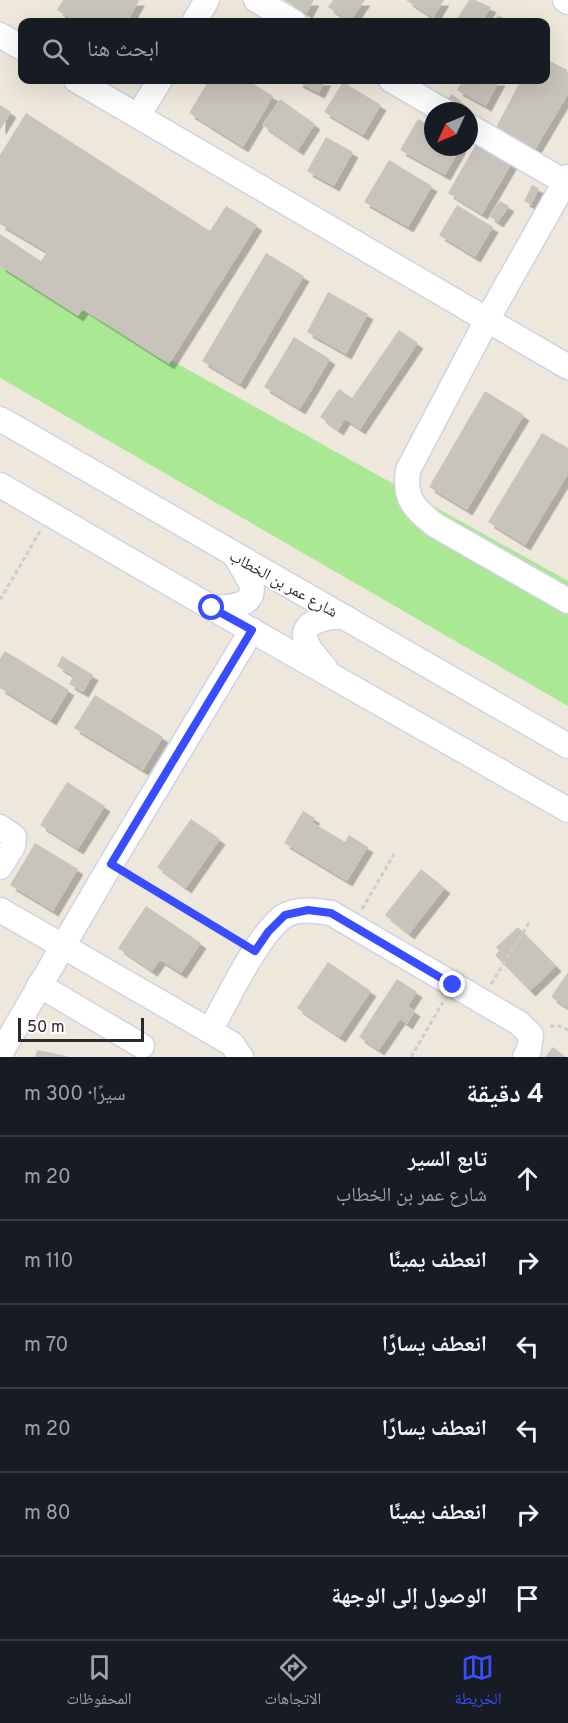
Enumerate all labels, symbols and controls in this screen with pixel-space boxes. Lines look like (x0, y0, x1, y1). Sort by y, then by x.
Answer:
search box (18, 18, 550, 84)
icon: search (39, 35, 72, 68)
text: ابحث هنا (87, 37, 159, 64)
north arrow (424, 102, 478, 156)
street label: شارع عمر بن الخطاب (225, 547, 341, 623)
route start (198, 594, 224, 620)
route end (439, 971, 465, 997)
scale bar (18, 1015, 144, 1042)
text: 50 m (27, 1018, 65, 1038)
text: 4 دقيقة (466, 1079, 544, 1112)
text: سيرًا · 300 m (24, 1082, 126, 1108)
text: تابع السير (408, 1147, 487, 1174)
icon: ahead (511, 1162, 544, 1195)
text: 20 m (24, 1165, 71, 1191)
text: شارع عمر بن الخطاب (336, 1183, 487, 1209)
icon: right (511, 1246, 544, 1279)
text: انعطف يمينًا (388, 1248, 487, 1275)
text: 110 m (24, 1249, 73, 1275)
icon: left (511, 1330, 544, 1363)
text: انعطف يسارًا (382, 1332, 487, 1359)
text: 70 m (24, 1333, 68, 1359)
icon: left (511, 1414, 544, 1447)
text: انعطف يسارًا (382, 1416, 487, 1443)
text: 20 m (24, 1417, 71, 1443)
icon: right (511, 1498, 544, 1531)
text: انعطف يمينًا (388, 1500, 487, 1527)
text: 80 m (24, 1501, 71, 1527)
icon: arrive (511, 1582, 544, 1615)
text: الوصول إلى الوجهة (331, 1584, 487, 1611)
tab: المحفوظات (67, 1651, 132, 1714)
tab: الاتجاهات (265, 1651, 321, 1714)
tab: الخريطة (454, 1651, 502, 1714)

